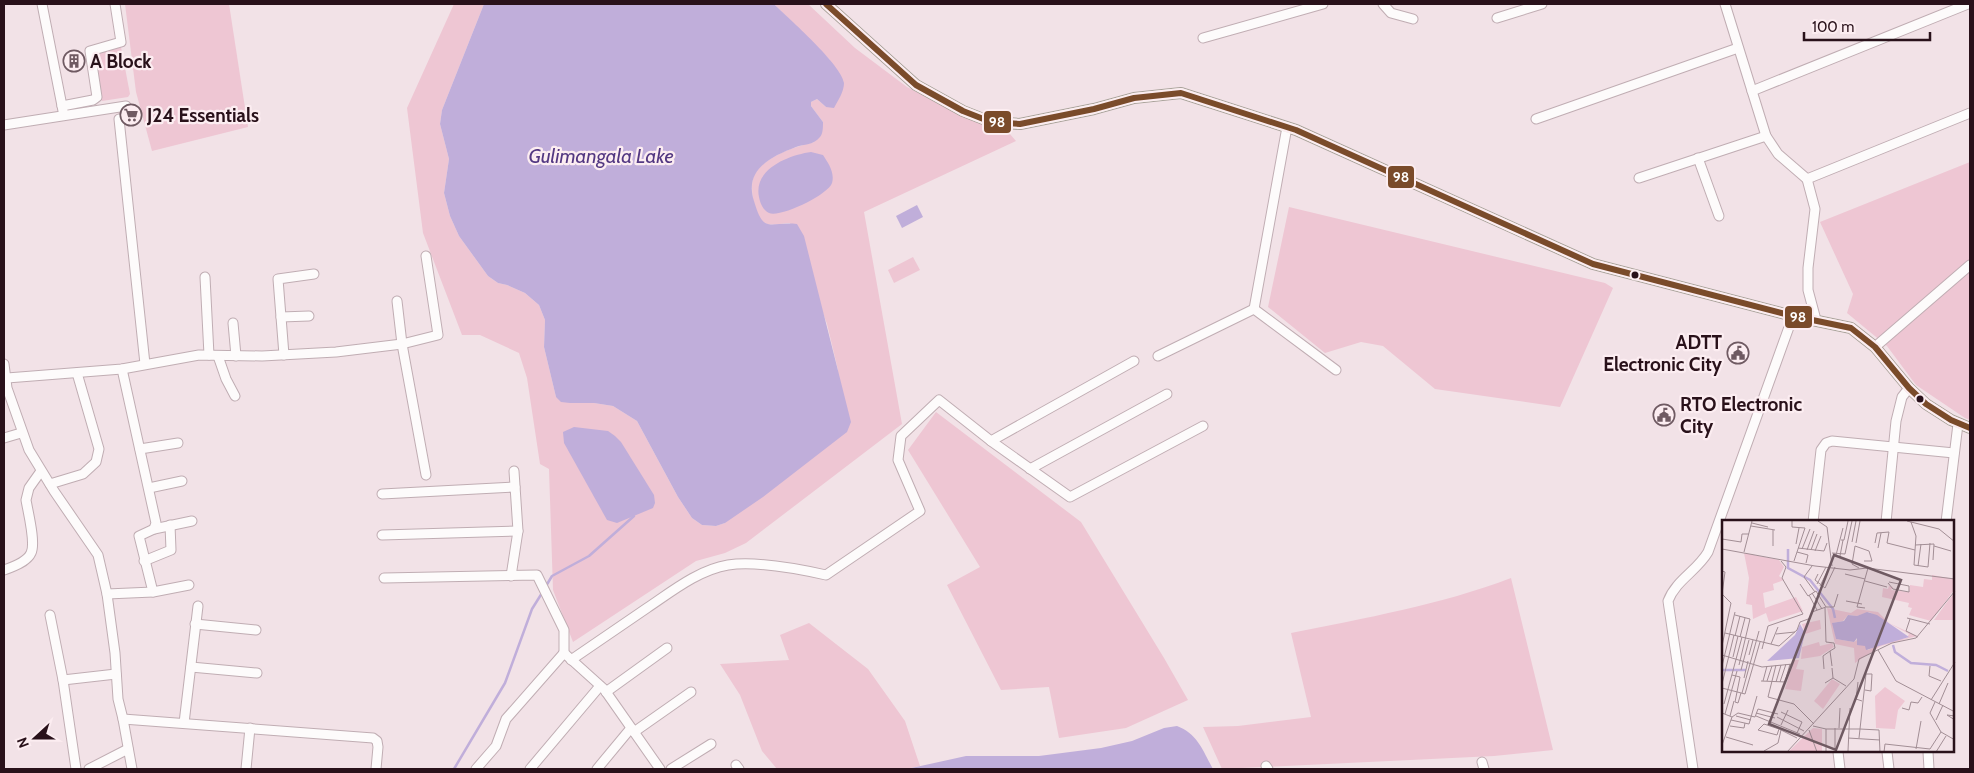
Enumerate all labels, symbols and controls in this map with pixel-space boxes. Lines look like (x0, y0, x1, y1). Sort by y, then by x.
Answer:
scale bar (1804, 10, 1930, 42)
text: 100 m (1812, 18, 1854, 36)
building icon: A Block (62, 49, 86, 73)
place label: A Block (90, 50, 152, 73)
supermarket icon: J24 Essentials (119, 103, 143, 127)
place label: J24 Essentials (146, 104, 259, 127)
line badge: 98 (983, 110, 1012, 134)
text: 98 (989, 113, 1005, 131)
water label: Gulimangala Lake (528, 144, 674, 168)
line badge: 98 (1387, 165, 1415, 189)
text: 98 (1393, 168, 1409, 186)
unlabelled marker (1630, 270, 1640, 280)
line badge: 98 (1784, 305, 1813, 329)
text: 98 (1790, 308, 1806, 326)
place label: ADTT Electronic City (1603, 331, 1723, 376)
public building icon: ADTT Electronic City (1726, 341, 1750, 365)
place label: RTO Electronic City (1680, 393, 1802, 438)
unlabelled marker (1915, 394, 1925, 404)
public building icon: RTO Electronic City (1652, 403, 1676, 427)
inset map (1722, 520, 1954, 753)
north arrow (10, 713, 60, 763)
text: N (13, 735, 33, 751)

